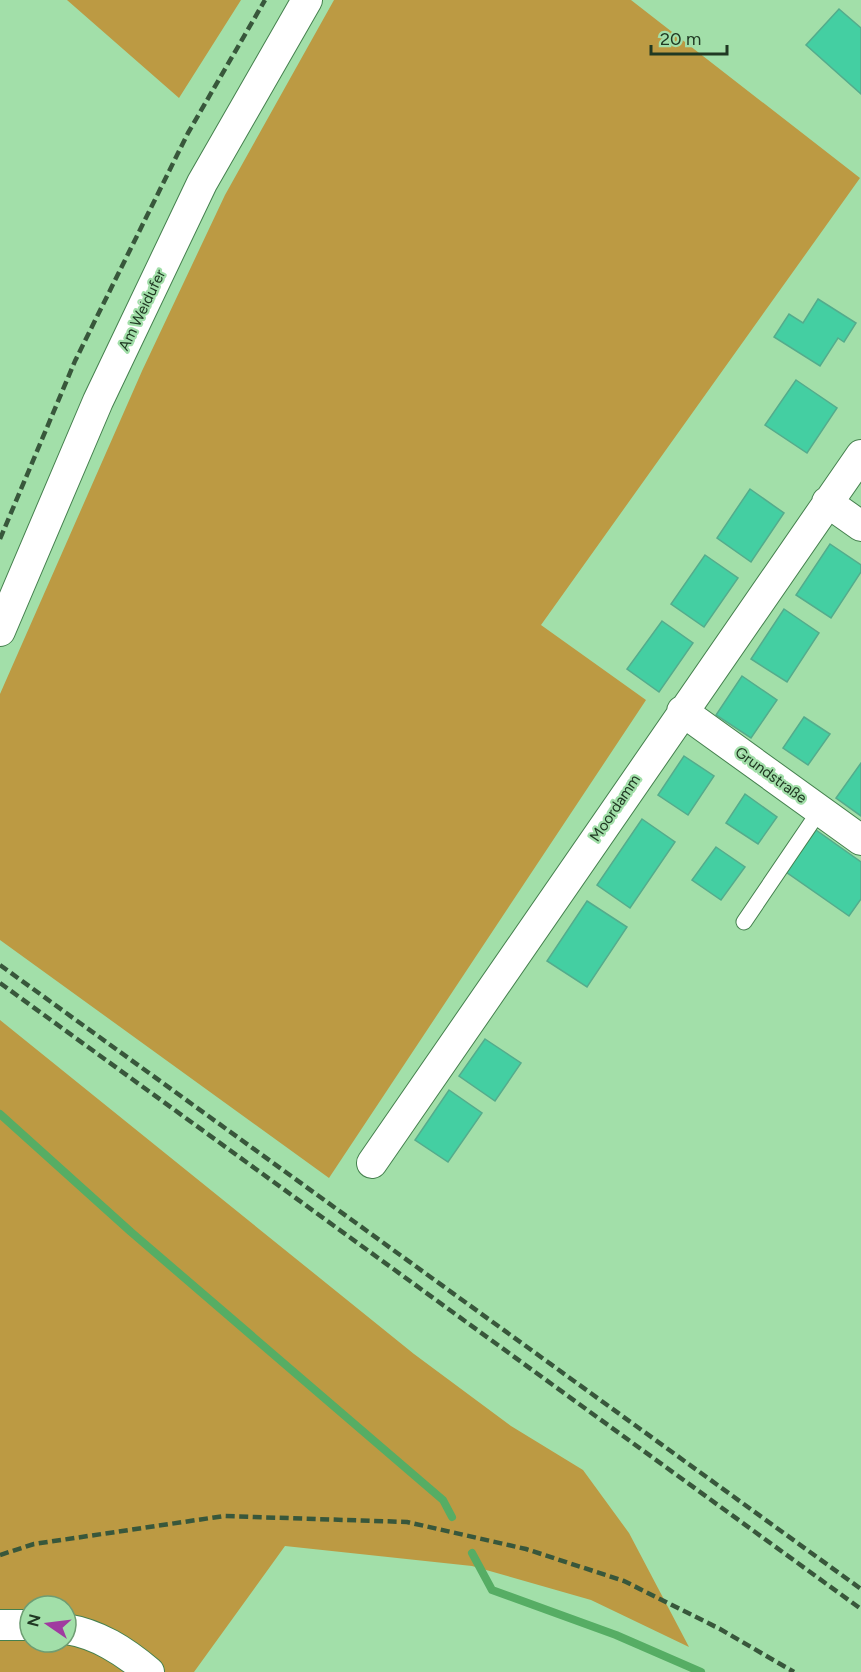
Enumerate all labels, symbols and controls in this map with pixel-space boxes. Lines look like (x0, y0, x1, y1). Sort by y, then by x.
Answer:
scale bar (651, 18, 728, 56)
text: 20 m (660, 28, 701, 50)
street label: Am Weidufer (115, 267, 169, 353)
street label: Grundstraße (732, 743, 810, 807)
street label: Moordamm (586, 771, 644, 845)
north arrow (18, 1594, 78, 1654)
text: N (23, 1612, 45, 1629)

